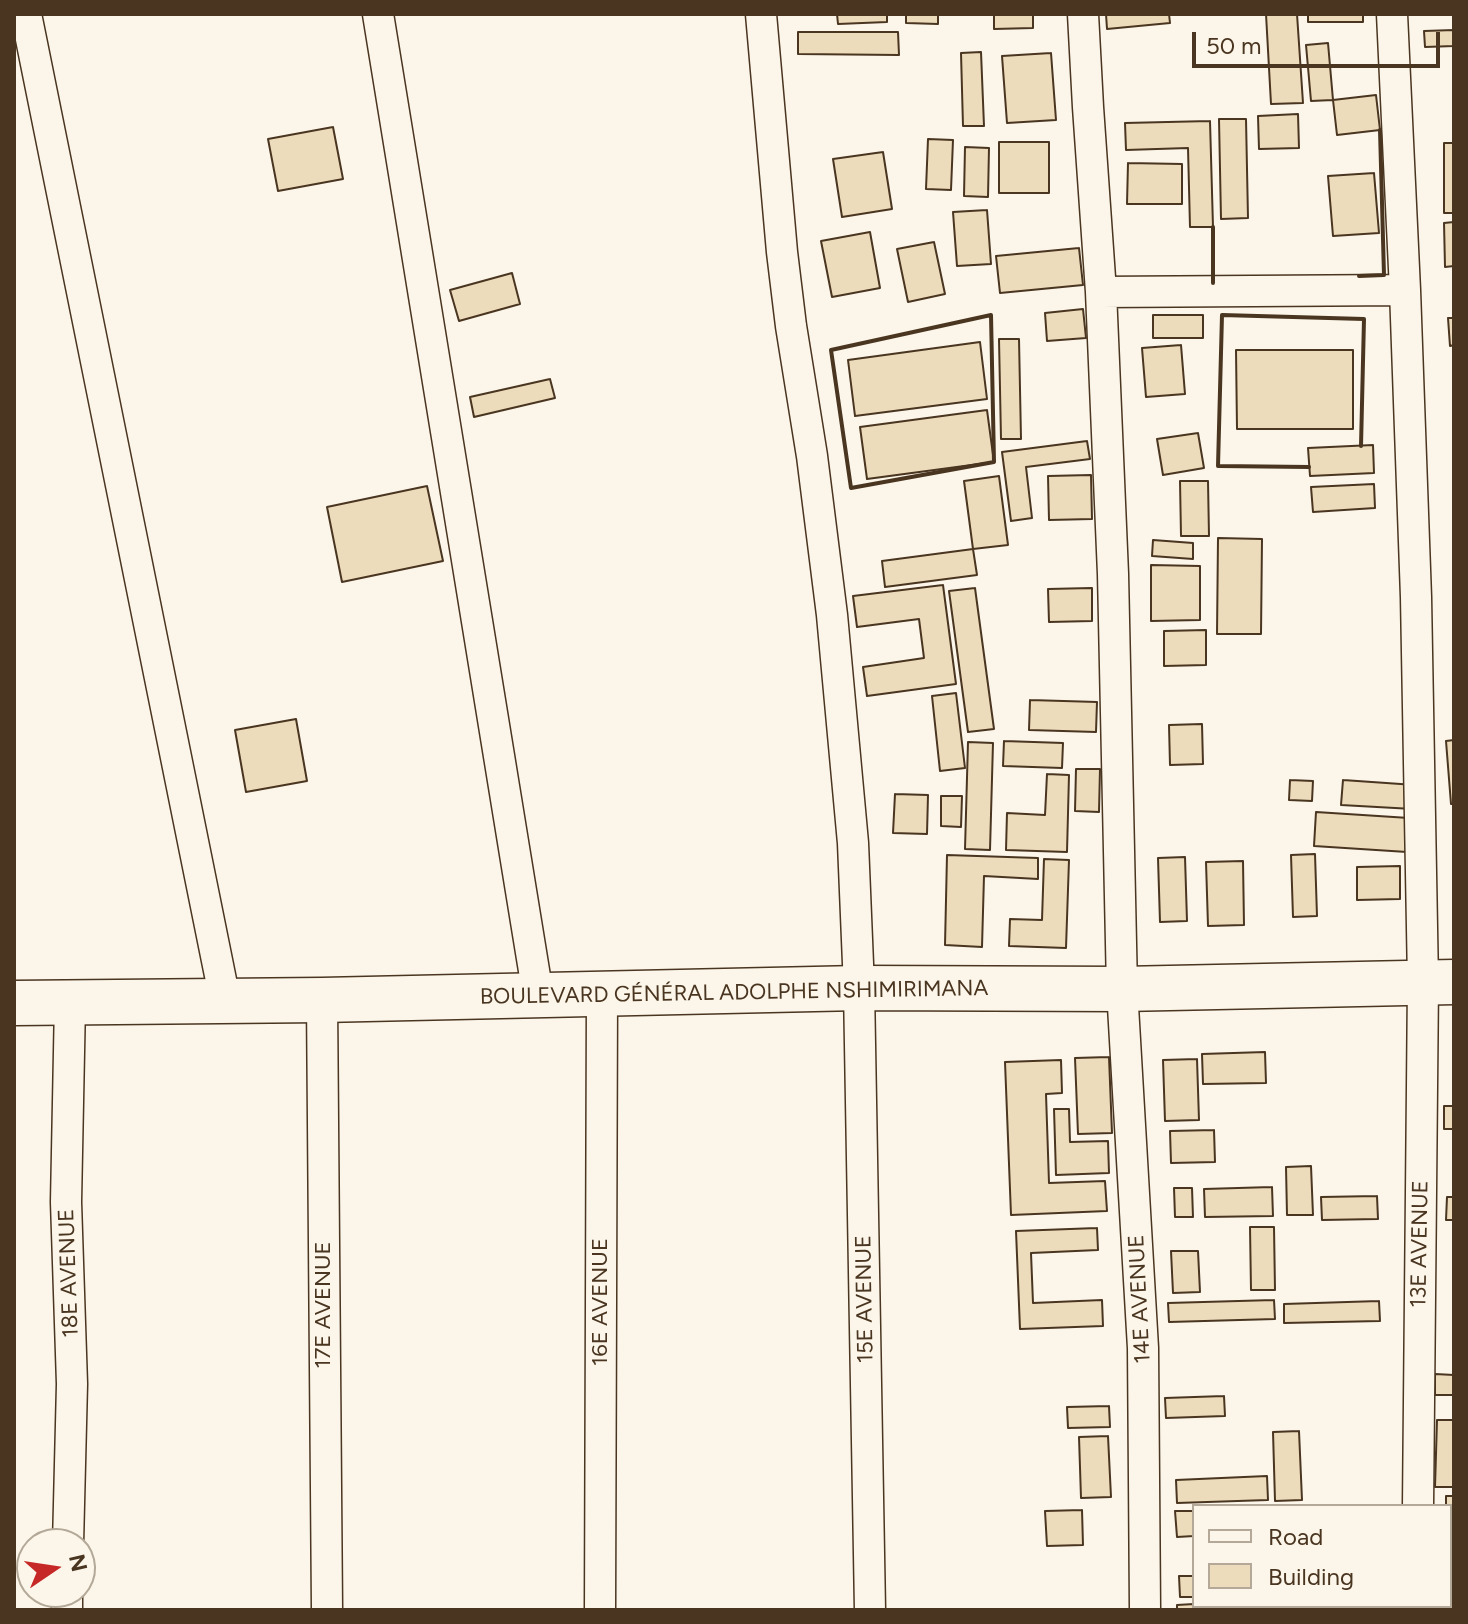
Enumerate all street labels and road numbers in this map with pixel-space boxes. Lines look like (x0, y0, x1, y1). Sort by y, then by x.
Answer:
street label: BOULEVARD GÉNÉRAL ADOLPHE NSHIMIRIMANA (480, 975, 988, 1011)
street label: 13E AVENUE (1406, 1180, 1434, 1308)
street label: 18E AVENUE (54, 1208, 84, 1338)
street label: 14E AVENUE (1123, 1234, 1157, 1364)
street label: 15E AVENUE (851, 1235, 879, 1363)
street label: 16E AVENUE (588, 1238, 614, 1366)
street label: 17E AVENUE (311, 1241, 337, 1369)

